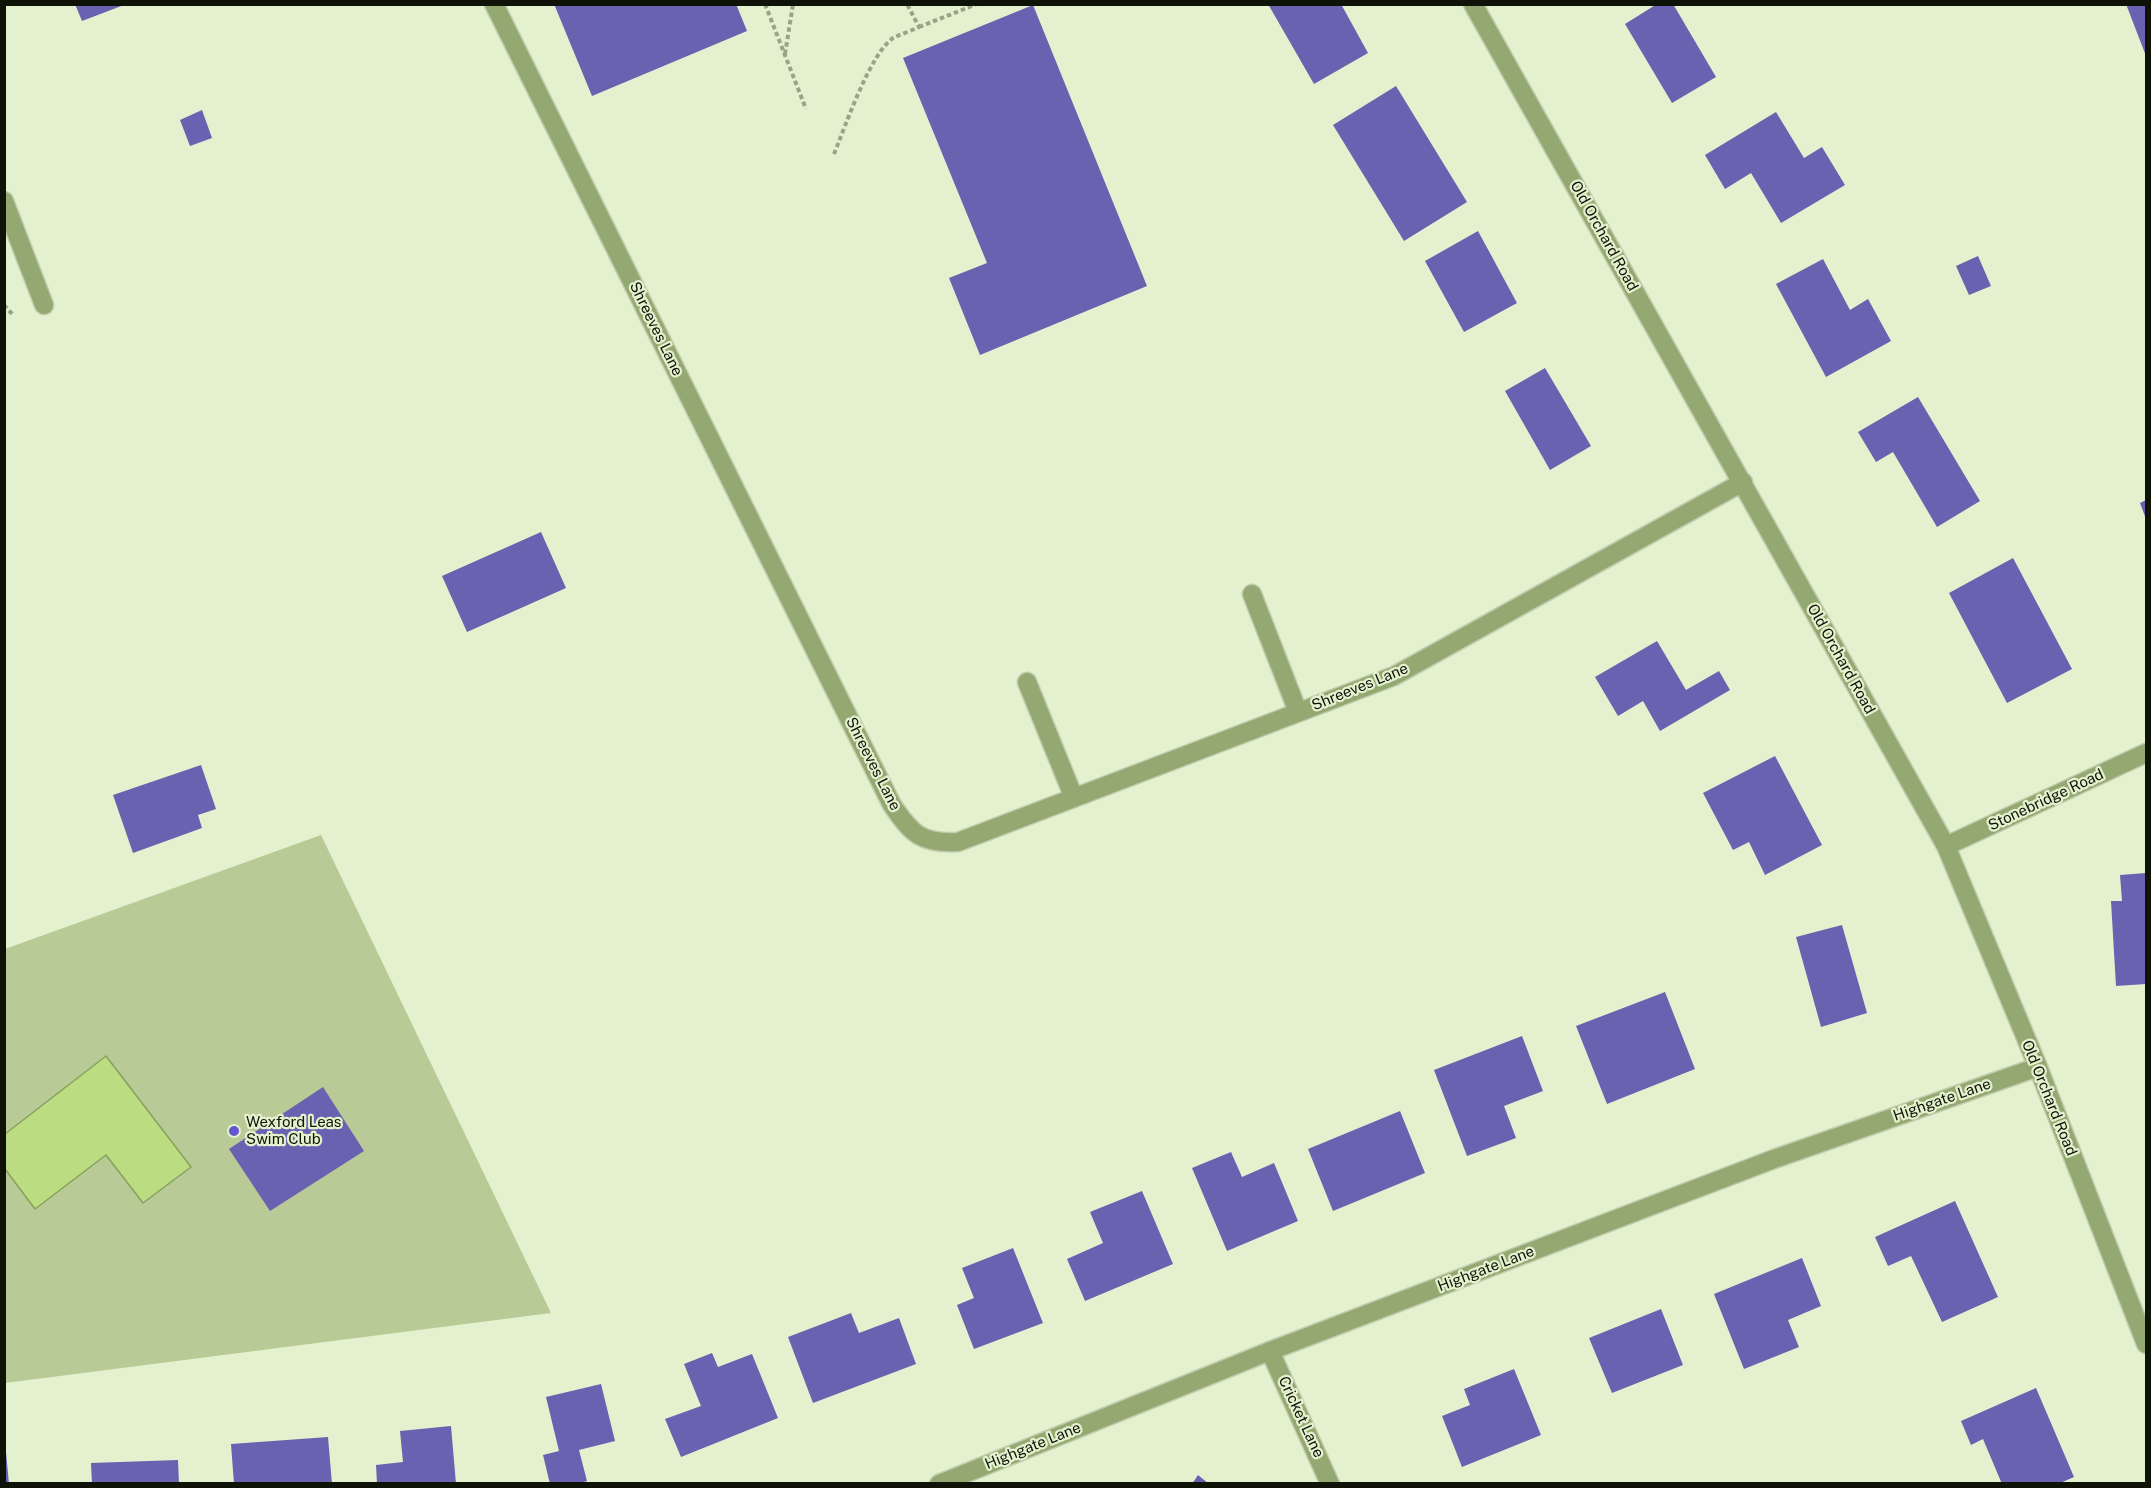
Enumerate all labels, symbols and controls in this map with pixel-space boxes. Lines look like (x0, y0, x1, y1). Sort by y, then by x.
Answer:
street label: Old Orchard Road (1566, 178, 1642, 294)
street label: Shreeves Lane (626, 279, 686, 379)
street label: Old Orchard Road (1803, 601, 1879, 717)
street label: Shreeves Lane (1309, 660, 1411, 714)
street label: Shreeves Lane (842, 714, 904, 814)
street label: Stonebridge Road (1985, 765, 2107, 835)
street label: Old Orchard Road (2018, 1038, 2080, 1158)
street label: Highgate Lane (1891, 1075, 1993, 1125)
place label: Wexford Leas Swim Club (246, 1113, 341, 1148)
marker: Wexford Leas Swim Club (227, 1124, 241, 1138)
street label: Highgate Lane (1435, 1242, 1537, 1296)
street label: Cricket Lane (1274, 1374, 1328, 1460)
street label: Highgate Lane (982, 1419, 1084, 1473)

